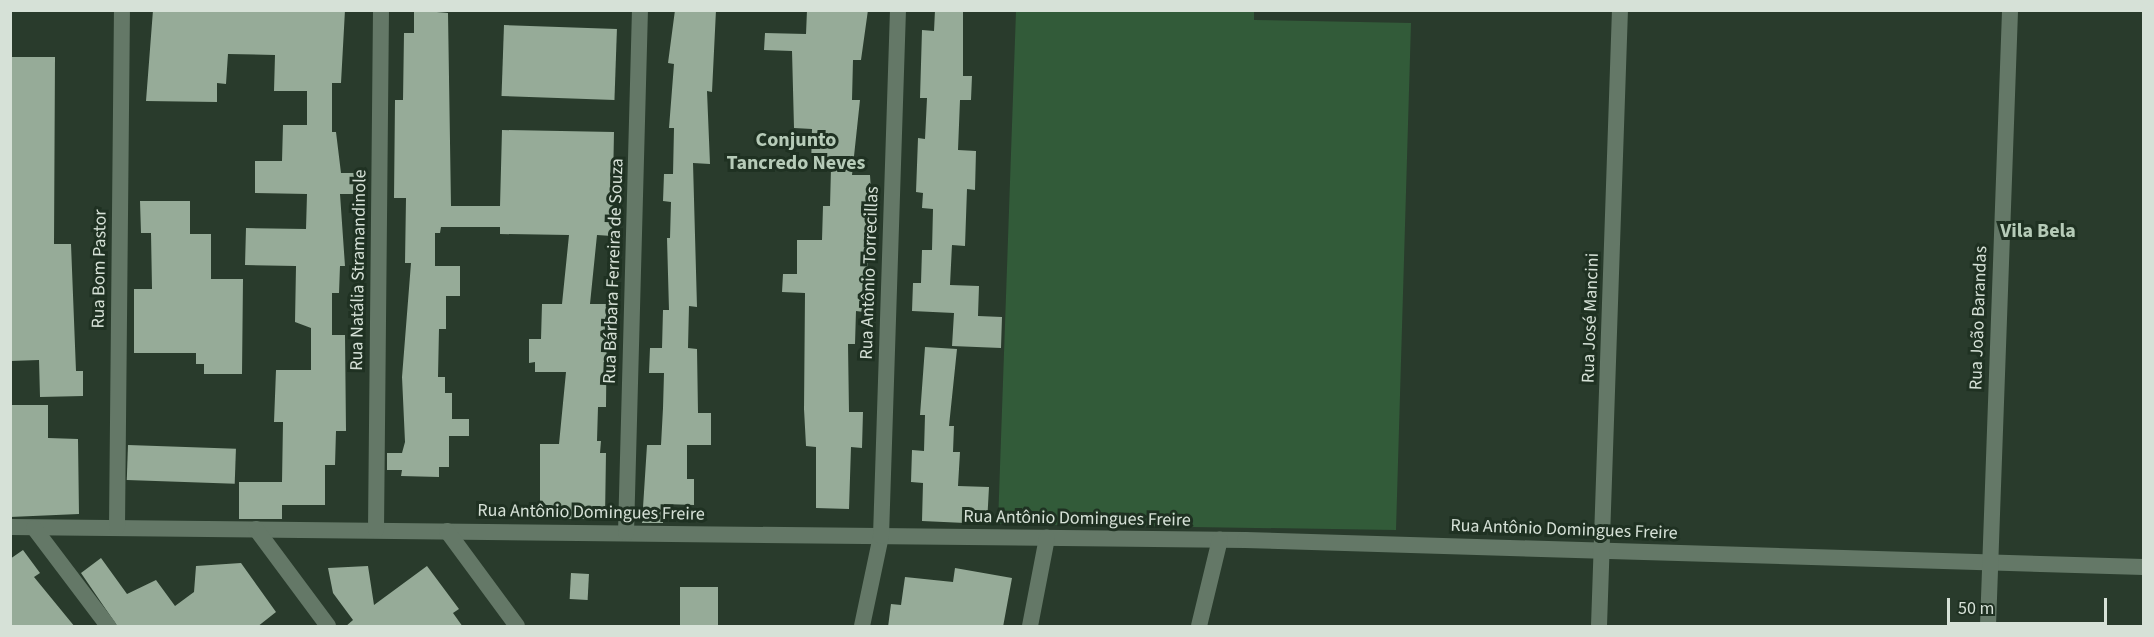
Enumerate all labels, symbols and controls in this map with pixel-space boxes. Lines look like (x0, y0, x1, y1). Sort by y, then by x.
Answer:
district label: Conjunto Tancredo Neves (727, 128, 865, 175)
street label: Rua Bárbara Ferreira de Souza (599, 158, 629, 384)
street label: Rua Natália Stramandinole (346, 169, 372, 371)
street label: Rua Antônio Torrecillas (856, 186, 884, 360)
street label: Rua Bom Pastor (88, 209, 112, 329)
district label: Vila Bela (2000, 219, 2076, 243)
street label: Rua João Barandas (1966, 246, 1992, 390)
street label: Rua José Mancini (1578, 253, 1604, 383)
street label: Rua Antônio Domingues Freire (477, 500, 705, 526)
street label: Rua Antônio Domingues Freire (963, 506, 1191, 532)
street label: Rua Antônio Domingues Freire (1450, 515, 1678, 545)
scale bar (1950, 586, 2110, 624)
text: 50 m (1958, 596, 1994, 621)

